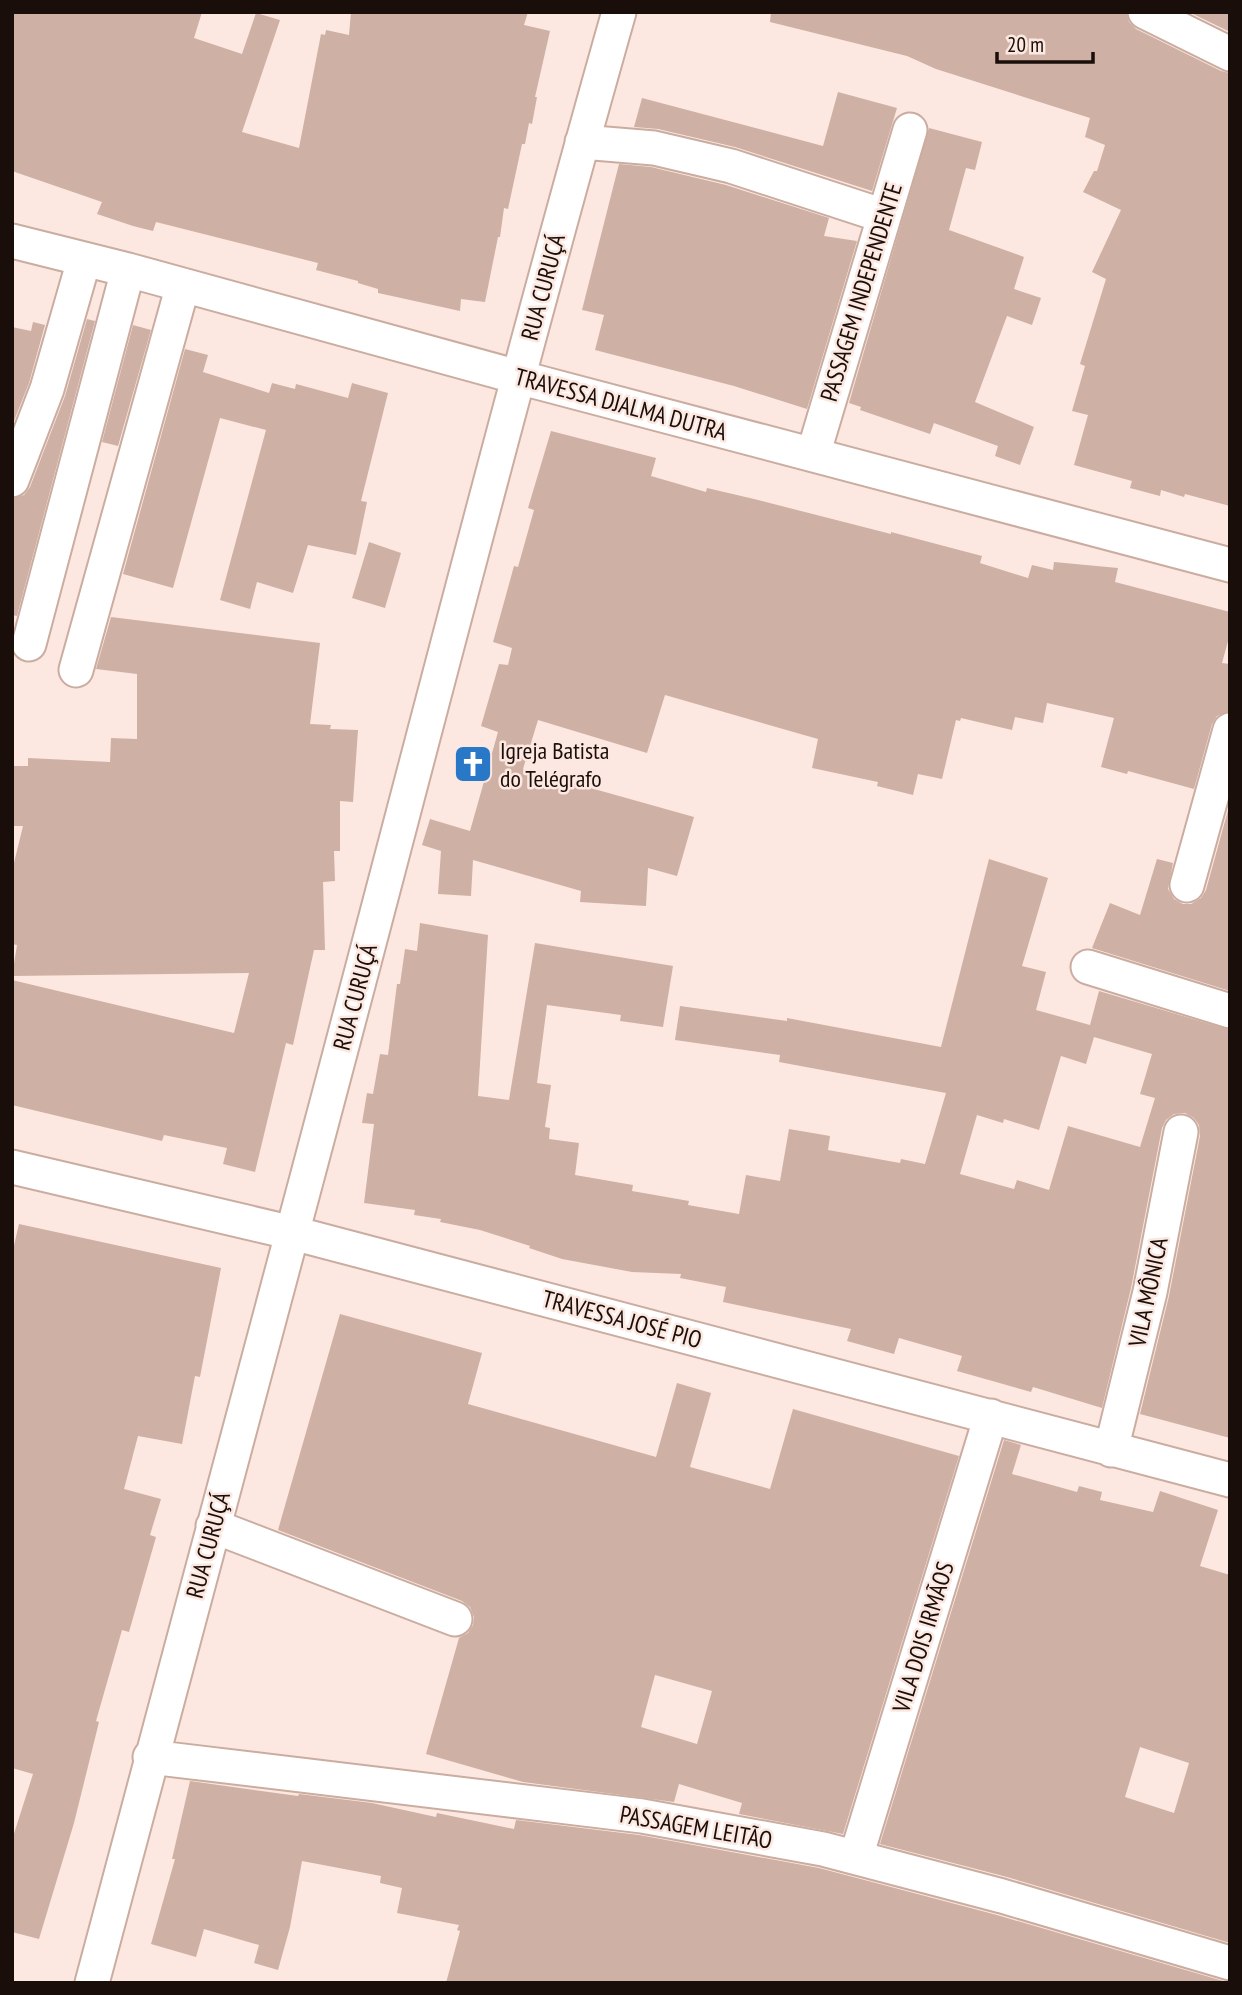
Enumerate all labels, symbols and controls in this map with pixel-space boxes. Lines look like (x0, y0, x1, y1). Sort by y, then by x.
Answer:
scale bar (997, 21, 1093, 65)
text: 20 m (1007, 31, 1044, 58)
street label: PASSAGEM INDEPENDENTE (813, 179, 909, 405)
street label: RUA CURUÇÁ (514, 230, 572, 344)
street label: TRAVESSA DJALMA DUTRA (512, 361, 731, 447)
place label: Igreja Batista do Telégrafo (500, 735, 609, 794)
church icon: Igreja Batista do Telégrafo (452, 743, 494, 785)
street label: RUA CURUÇÁ (326, 940, 384, 1054)
street label: VILA MÔNICA (1121, 1234, 1175, 1351)
street label: TRAVESSA JOSÉ PIO (539, 1283, 705, 1355)
street label: RUA CURUÇÁ (179, 1488, 237, 1602)
street label: VILA DOIS IRMÃOS (885, 1558, 961, 1717)
street label: PASSAGEM LEITÃO (617, 1798, 775, 1856)

